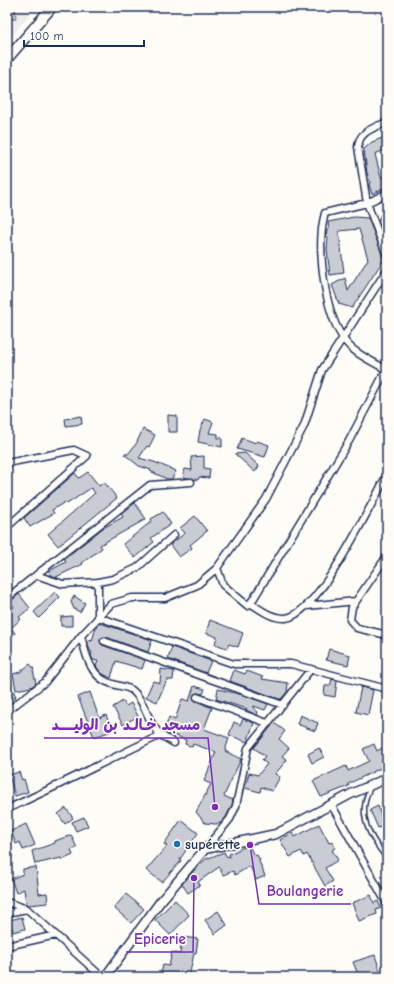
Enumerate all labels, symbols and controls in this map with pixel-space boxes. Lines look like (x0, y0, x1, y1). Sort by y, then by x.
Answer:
scale bar (24, 22, 144, 48)
text: 100 m (30, 29, 63, 43)
callout: مسجد خـالـد بن الوليــــد (44, 711, 208, 738)
text: مسجد خـالـد بن الوليــــد (52, 716, 200, 735)
place label: supérette (185, 836, 240, 853)
marker: supérette (172, 839, 182, 849)
callout: Boulangerie (259, 877, 351, 904)
text: Boulangerie (267, 882, 343, 900)
callout: Epicerie (126, 925, 193, 952)
text: Epicerie (134, 930, 186, 948)

